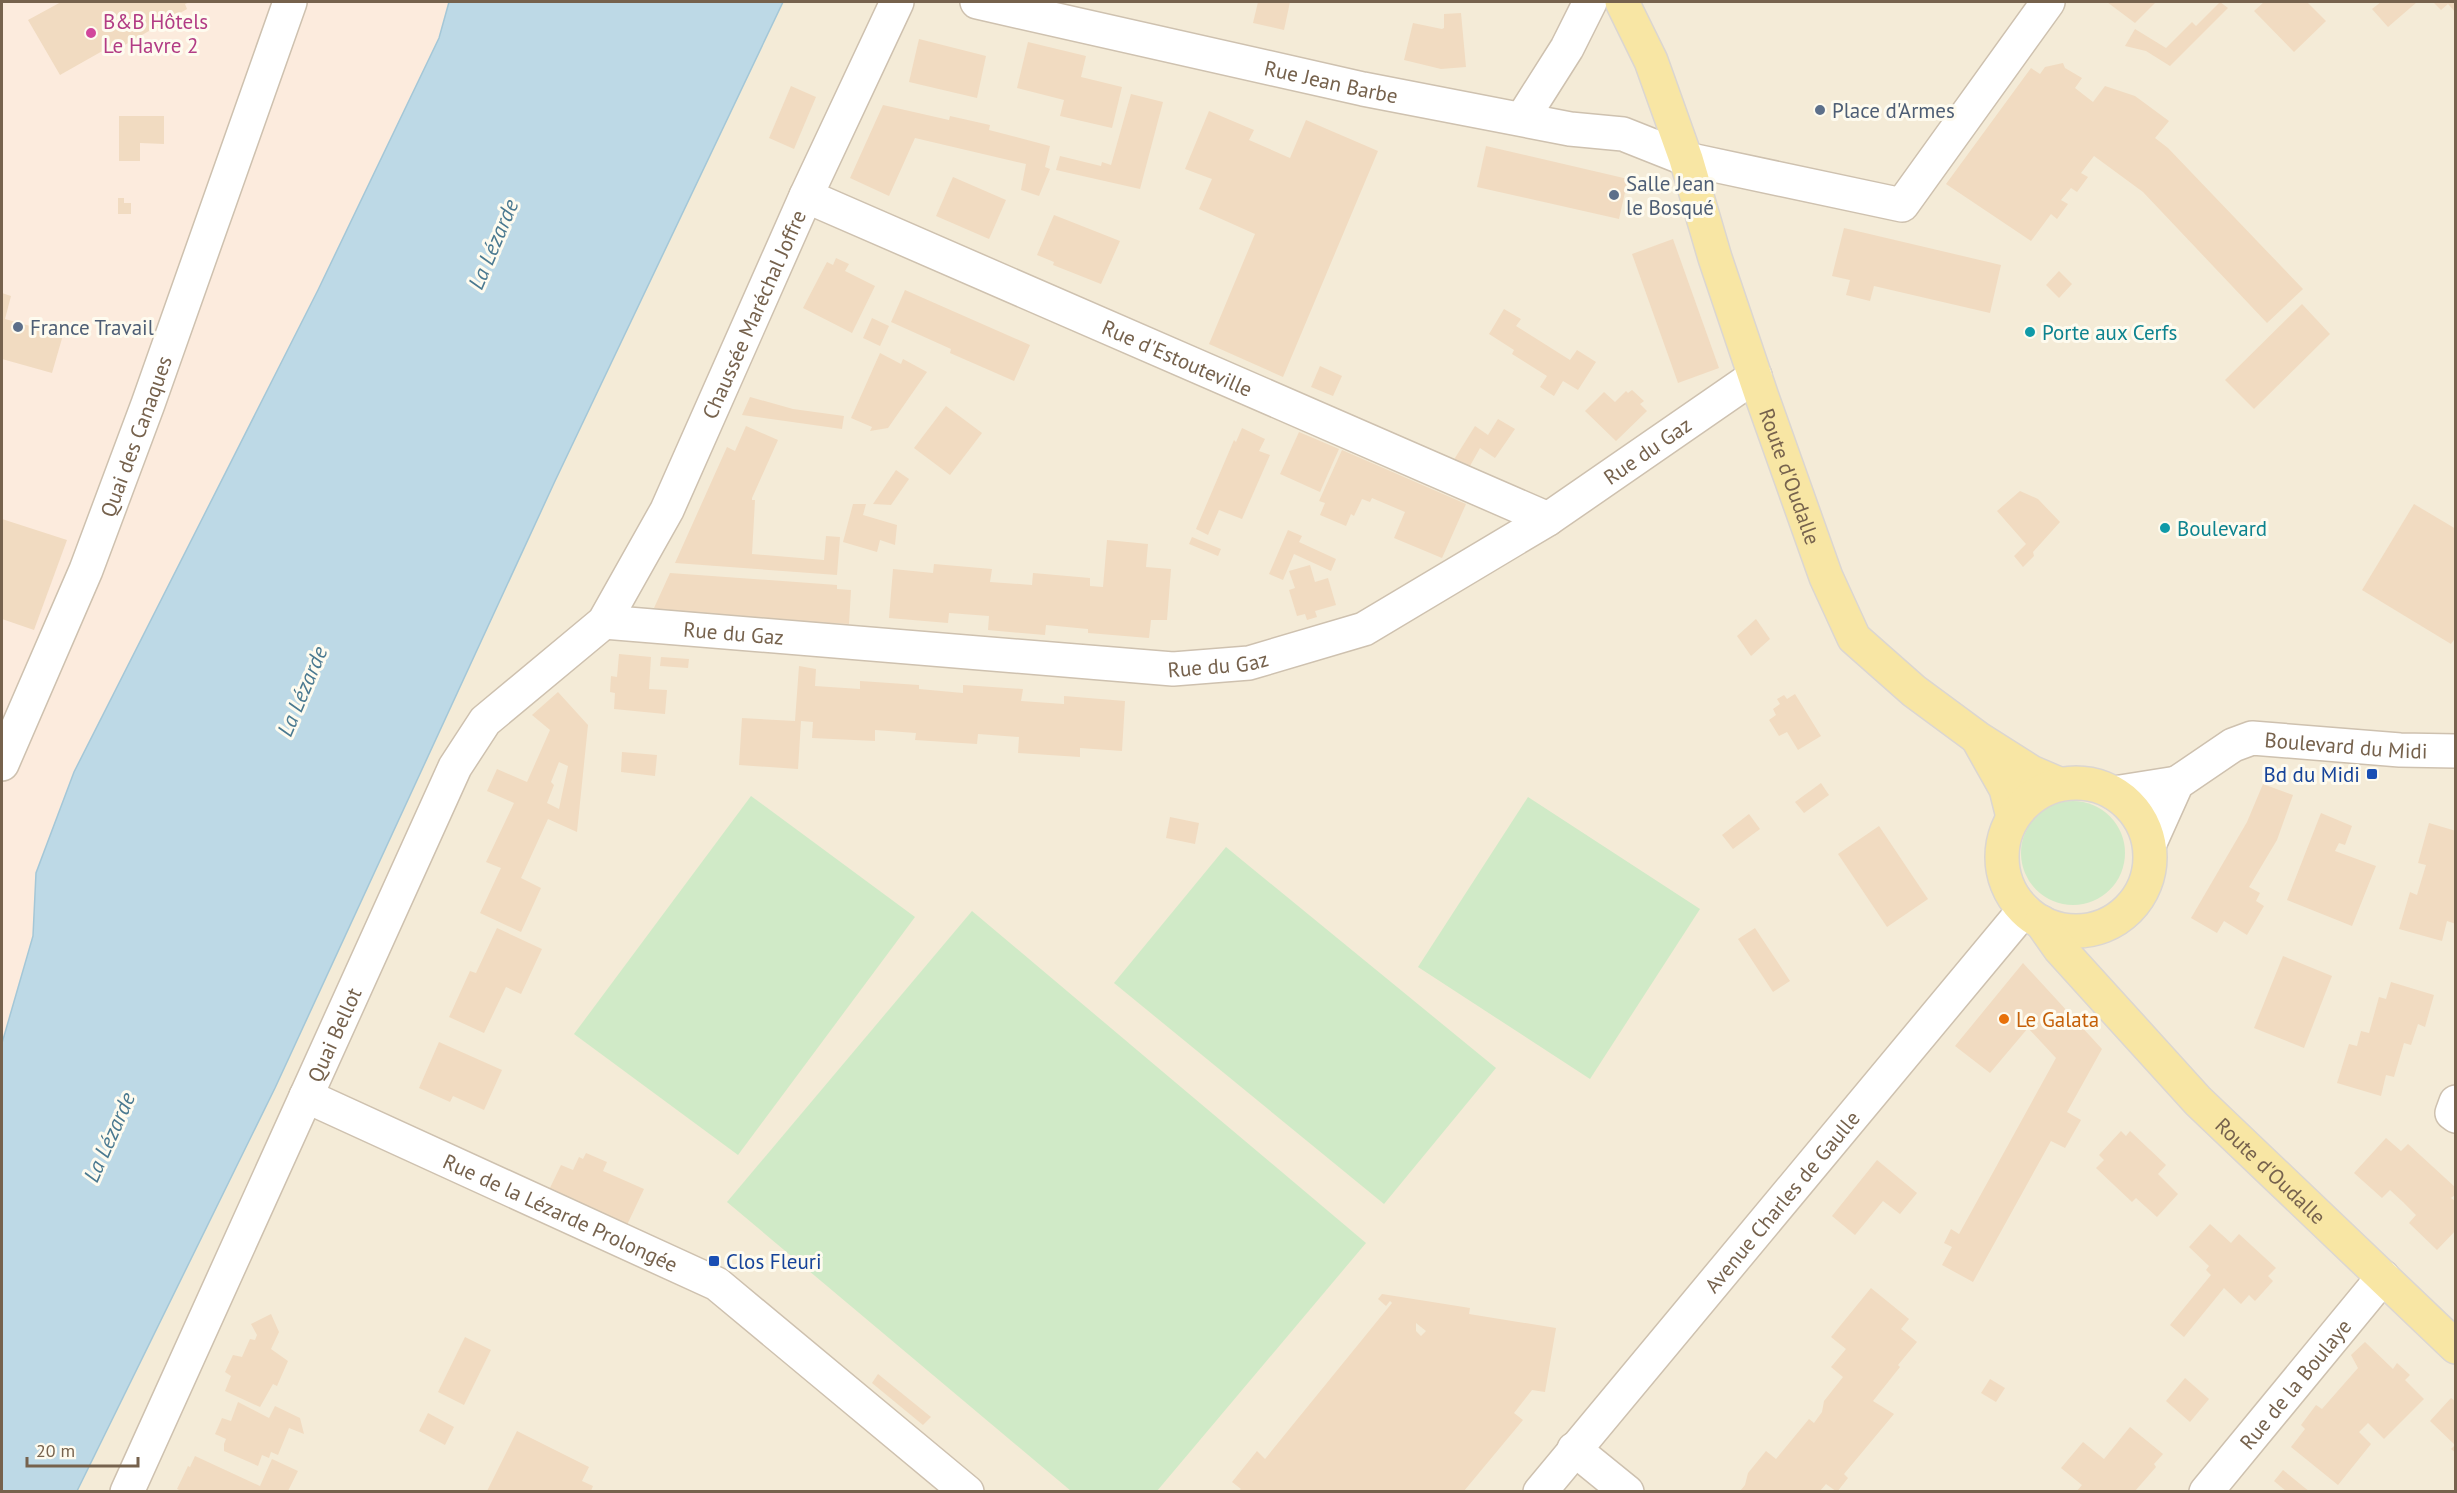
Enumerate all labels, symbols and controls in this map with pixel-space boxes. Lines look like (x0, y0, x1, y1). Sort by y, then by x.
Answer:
place label: B&B Hôtels Le Havre 2 (103, 8, 208, 59)
marker: B&B Hôtels Le Havre 2 (84, 26, 98, 40)
street label: Rue Jean Barbe (1262, 54, 1400, 109)
place label: Place d'Armes (1832, 97, 1955, 124)
marker: Place d'Armes (1813, 103, 1827, 117)
place label: Salle Jean le Bosqué (1626, 170, 1715, 221)
marker: Salle Jean le Bosqué (1607, 188, 1621, 202)
water label: La Lézarde (462, 194, 525, 293)
street label: Chaussée Maréchal Joffre (696, 206, 812, 423)
street label: Rue d'Estouteville (1098, 313, 1257, 402)
place label: France Travail (30, 314, 154, 341)
place label: Porte aux Cerfs (2042, 319, 2177, 346)
marker: France Travail (11, 320, 25, 334)
marker: Porte aux Cerfs (2023, 325, 2037, 339)
street label: Quai des Canaques (94, 352, 178, 521)
street label: Route d'Oudalle (1754, 405, 1827, 548)
street label: Rue du Gaz (1598, 411, 1696, 490)
place label: Boulevard (2177, 515, 2267, 542)
marker: Boulevard (2158, 521, 2172, 535)
street label: Rue du Gaz (682, 615, 785, 650)
water label: La Lézarde (271, 641, 334, 740)
street label: Rue du Gaz (1167, 645, 1271, 683)
street label: Boulevard du Midi (2263, 726, 2428, 764)
place label: Bd du Midi (2263, 761, 2360, 788)
marker: Bd du Midi (2365, 767, 2379, 781)
street label: Quai Bellot (301, 983, 367, 1086)
place label: Le Galata (2016, 1006, 2099, 1033)
marker: Le Galata (1997, 1012, 2011, 1026)
water label: La Lézarde (77, 1087, 141, 1186)
street label: Avenue Charles de Gaulle (1698, 1105, 1865, 1298)
street label: Route d'Oudalle (2210, 1111, 2332, 1229)
street label: Rue de la Lézarde Prolongée (439, 1147, 682, 1278)
place label: Clos Fleuri (726, 1248, 822, 1275)
marker: Clos Fleuri (707, 1254, 721, 1268)
street label: Rue de la Boulaye (2233, 1313, 2357, 1455)
scale bar (27, 1430, 138, 1468)
text: 20 m (36, 1439, 75, 1462)

